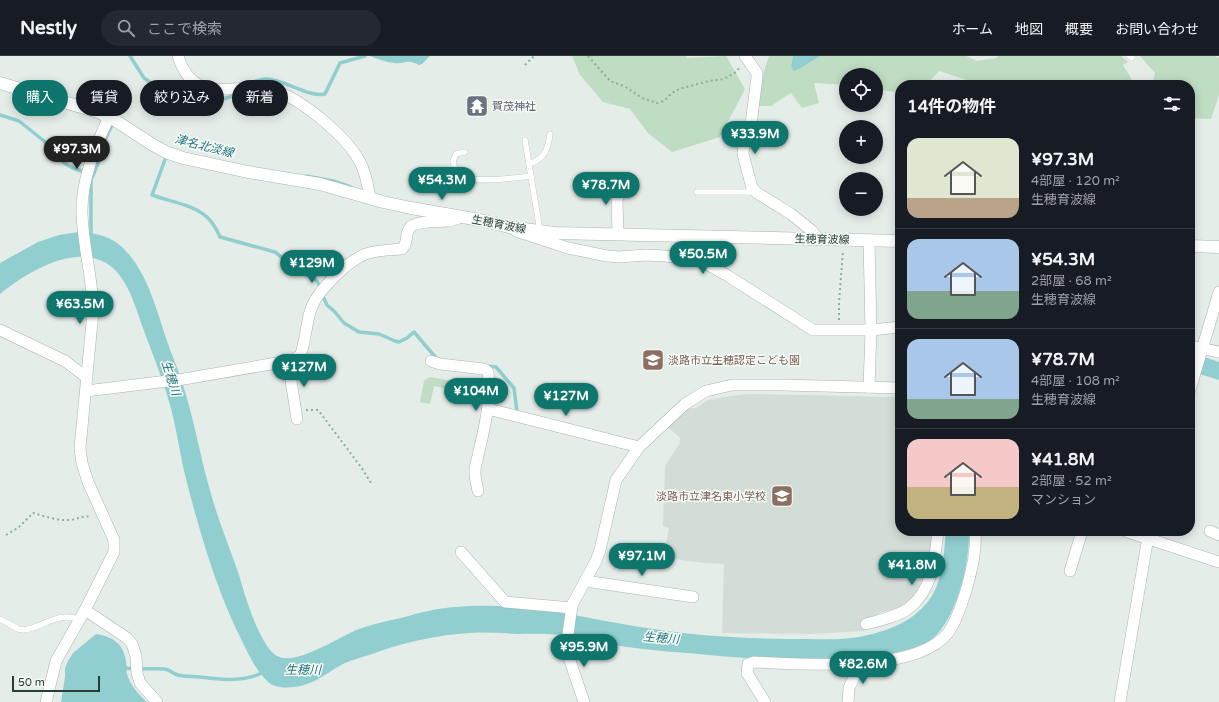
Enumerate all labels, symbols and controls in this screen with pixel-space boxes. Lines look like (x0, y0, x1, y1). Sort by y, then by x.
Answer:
search box (101, 10, 381, 46)
text: Nestly (20, 17, 77, 39)
icon: search (115, 17, 137, 39)
text: ここで検索 (147, 20, 222, 38)
text: ホーム (951, 21, 993, 38)
text: 地図 (1015, 21, 1043, 38)
text: 概要 (1065, 21, 1093, 38)
text: お問い合わせ (1115, 21, 1199, 38)
map controls (839, 68, 883, 216)
button: locate (839, 68, 883, 112)
chip: 購入 (12, 80, 68, 116)
chip: 賃貸 (76, 80, 132, 116)
chip: 絞り込み (140, 80, 224, 116)
chip: 新着 (232, 80, 288, 116)
temple icon: 賀茂神社 (464, 93, 490, 119)
icon: filters (1161, 93, 1183, 115)
text: 14件の物件 (907, 96, 996, 117)
place label: 賀茂神社 (492, 100, 536, 113)
button: + (839, 120, 883, 164)
pin: ¥33.9M (722, 121, 788, 155)
text: ¥33.9M (731, 126, 779, 142)
water label: 津名北淡線 (173, 132, 237, 161)
pin: ¥97.3M (44, 136, 110, 170)
text: ¥97.3M (53, 141, 101, 157)
text: ¥97.3M (1031, 149, 1094, 170)
icon: home (939, 154, 987, 202)
pin: ¥54.3M (409, 167, 475, 201)
text: ¥54.3M (418, 172, 466, 188)
pin: ¥78.7M (573, 172, 639, 206)
button: − (839, 172, 883, 216)
text: 4部屋 · 120 m² (1031, 173, 1120, 189)
text: ¥78.7M (582, 177, 630, 193)
text: 生穂育波線 (1031, 192, 1096, 208)
street label: 生穂育波線 (471, 213, 527, 236)
street label: 生穂育波線 (794, 233, 850, 246)
pin: ¥50.5M (670, 241, 736, 275)
text: ¥50.5M (679, 246, 727, 262)
text: ¥54.3M (1031, 249, 1095, 270)
pin: ¥129M (284, 250, 340, 284)
text: ¥129M (289, 255, 335, 271)
icon: home (939, 255, 987, 303)
text: 2部屋 · 68 m² (1031, 273, 1112, 289)
pin: ¥63.5M (47, 291, 113, 325)
text: 生穂育波線 (1031, 292, 1096, 308)
text: ¥63.5M (56, 296, 104, 312)
school or university icon: 淡路市立生穂認定こども園 (640, 347, 666, 373)
text: ¥78.7M (1031, 349, 1095, 370)
pin: ¥127M (276, 354, 332, 388)
place label: 淡路市立生穂認定こども園 (668, 354, 800, 367)
icon: home (939, 355, 987, 403)
water label: 生穂川 (159, 359, 184, 399)
text: ¥127M (281, 359, 327, 375)
text: 4部屋 · 108 m² (1031, 373, 1120, 389)
pin: ¥104M (448, 378, 504, 412)
text: ¥104M (453, 383, 499, 399)
pin: ¥127M (538, 383, 594, 417)
text: ¥127M (543, 388, 589, 404)
text: 生穂育波線 (1031, 392, 1096, 408)
text: ¥41.8M (1031, 449, 1095, 470)
icon: home (939, 455, 987, 503)
text: 2部屋 · 52 m² (1031, 473, 1112, 489)
school or university icon: 淡路市立津名東小学校 (769, 483, 795, 509)
place label: 淡路市立津名東小学校 (656, 490, 766, 503)
text: マンション (1031, 492, 1096, 508)
pin: ¥97.1M (609, 543, 675, 577)
text: ¥97.1M (618, 548, 666, 564)
pin: ¥41.8M (879, 552, 945, 586)
text: ¥41.8M (888, 557, 936, 573)
water label: 生穂川 (642, 629, 682, 647)
pin: ¥95.9M (551, 634, 617, 668)
text: ¥95.9M (560, 639, 608, 655)
pin: ¥82.6M (830, 651, 896, 685)
text: ¥82.6M (839, 656, 887, 672)
water label: 生穂川 (285, 663, 323, 677)
scale bar (12, 674, 100, 693)
text: 50 m (18, 676, 45, 689)

